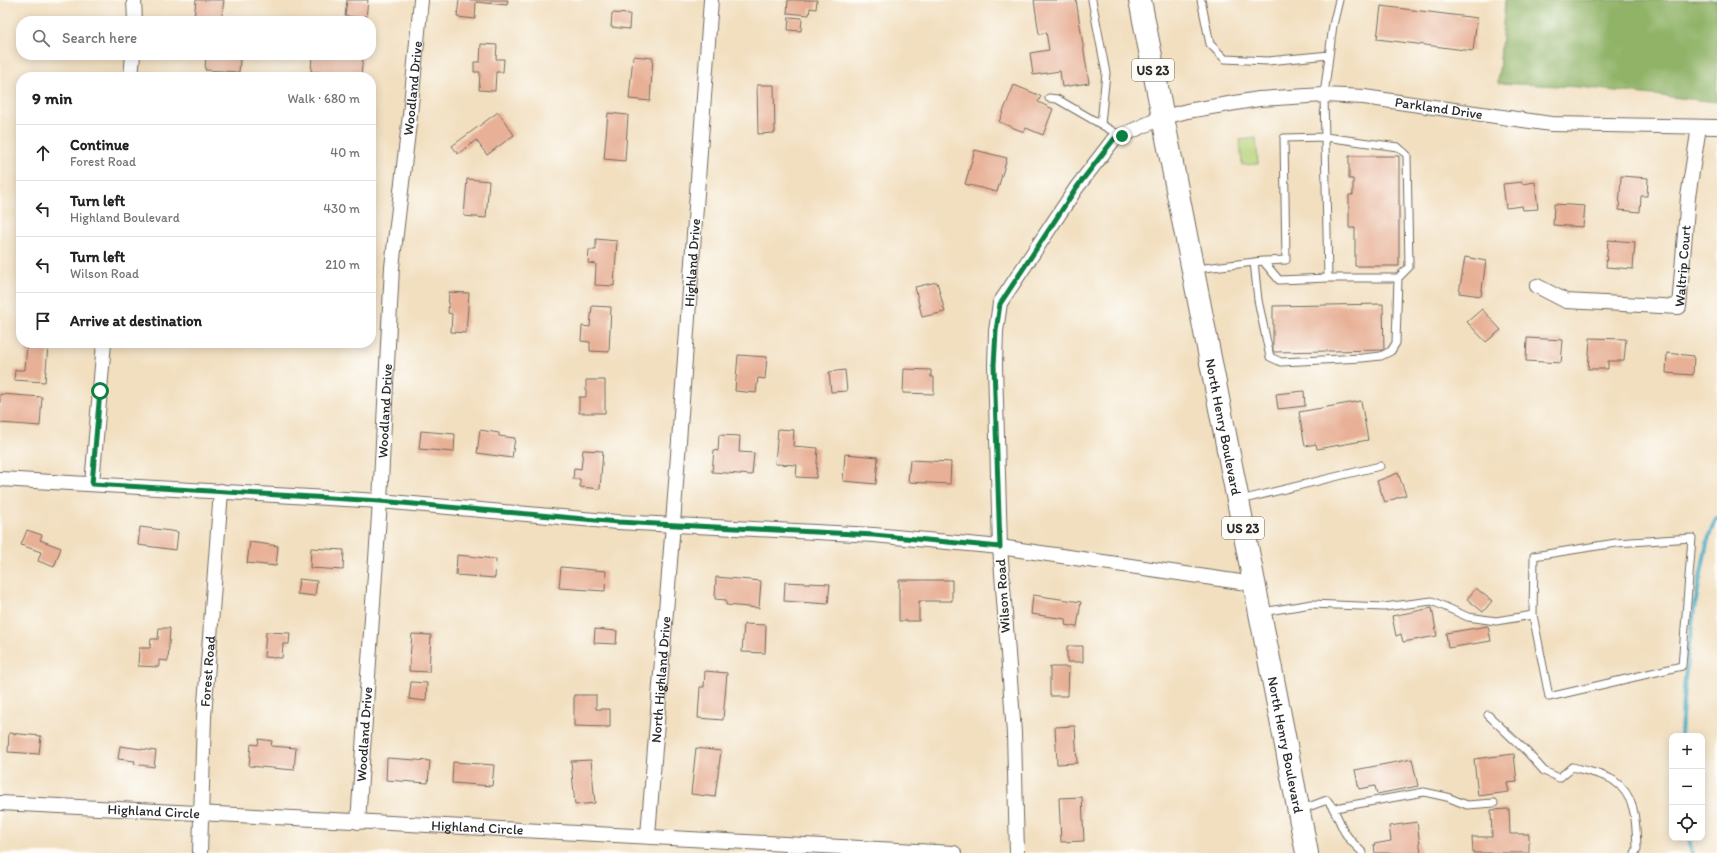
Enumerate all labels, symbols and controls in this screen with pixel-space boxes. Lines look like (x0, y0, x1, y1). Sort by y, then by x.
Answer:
search box (16, 16, 376, 60)
icon: search (30, 27, 52, 49)
text: Search here (62, 29, 137, 47)
street label: Woodland Drive (399, 40, 426, 136)
road number: US 23 (1132, 59, 1174, 81)
text: 9 min (32, 88, 72, 108)
text: Walk · 680 m (287, 91, 360, 106)
street label: Parkland Drive (1394, 93, 1484, 123)
route end (1113, 127, 1131, 145)
text: Continue (70, 136, 129, 154)
icon: ahead (32, 142, 54, 164)
text: 40 m (330, 145, 360, 160)
text: Forest Road (70, 154, 136, 169)
text: Turn left (70, 192, 125, 210)
icon: left (32, 198, 54, 220)
text: 430 m (323, 201, 360, 216)
text: Highland Boulevard (70, 210, 180, 225)
street label: Highland Drive (680, 218, 704, 308)
street label: Waltrip Court (1671, 224, 1694, 308)
text: Turn left (70, 248, 125, 266)
icon: left (32, 254, 54, 276)
text: 210 m (325, 257, 360, 272)
text: Wilson Road (70, 266, 139, 281)
icon: arrive (32, 310, 54, 332)
text: Arrive at destination (70, 312, 202, 330)
street label: North Henry Boulevard (1202, 357, 1245, 497)
street label: Woodland Drive (374, 363, 396, 459)
route start (91, 382, 109, 400)
road number: US 23 (1222, 517, 1264, 539)
street label: Wilson Road (992, 558, 1014, 634)
street label: North Highland Drive (647, 615, 674, 744)
street label: Forest Road (196, 635, 219, 707)
street label: North Henry Boulevard (1264, 675, 1308, 815)
street label: Woodland Drive (352, 686, 376, 782)
map controls (1669, 733, 1705, 841)
button: + (1669, 733, 1705, 769)
button: − (1669, 769, 1705, 805)
street label: Highland Circle (107, 800, 201, 822)
button: locate (1669, 805, 1705, 841)
street label: Highland Circle (431, 816, 524, 838)

